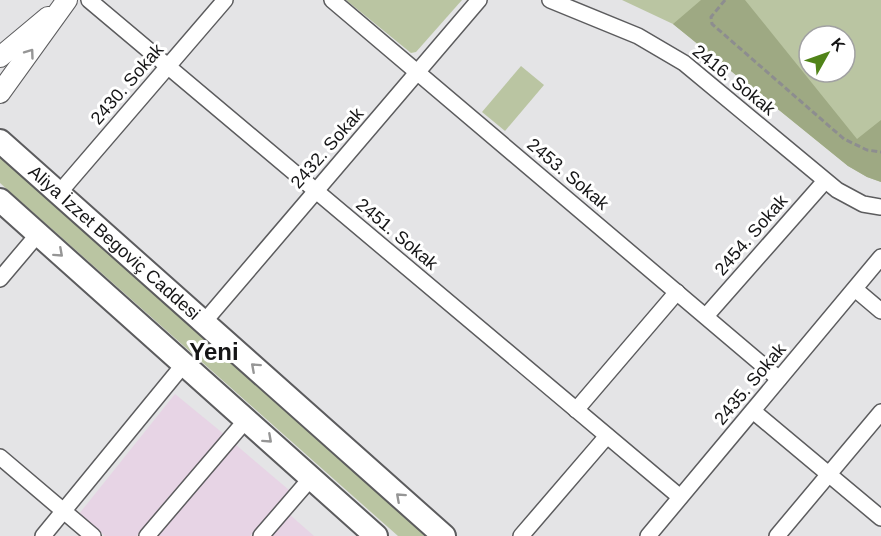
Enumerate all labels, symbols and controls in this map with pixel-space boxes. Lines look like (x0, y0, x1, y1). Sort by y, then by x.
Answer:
north arrow (797, 24, 857, 84)
text: K (828, 35, 849, 55)
street label: 2430. Sokak (87, 39, 168, 128)
street label: 2416. Sokak (689, 41, 780, 120)
one-way arrow (23, 48, 34, 59)
street label: 2432. Sokak (287, 103, 368, 192)
street label: 2453. Sokak (523, 134, 614, 214)
street label: Aliya İzzet Begoviç Caddesi (25, 161, 204, 324)
street label: 2454. Sokak (711, 190, 792, 279)
street label: 2451. Sokak (352, 194, 443, 274)
one-way arrow (52, 246, 63, 257)
district label: Yeni (189, 338, 239, 365)
street label: 2435. Sokak (710, 338, 790, 429)
one-way arrow (251, 363, 261, 374)
one-way arrow (261, 432, 271, 443)
one-way arrow (396, 493, 407, 504)

